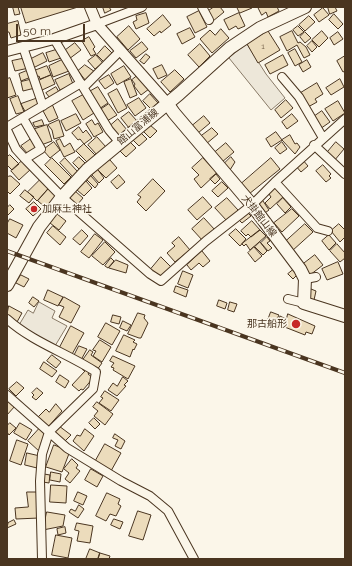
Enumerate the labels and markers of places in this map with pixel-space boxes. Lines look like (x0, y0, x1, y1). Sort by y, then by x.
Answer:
place label: 加麻土神社 (42, 203, 92, 215)
marker: 加麻土神社 (29, 204, 39, 214)
place label: 那古船形 (247, 318, 287, 330)
marker: 那古船形 (290, 318, 302, 330)

